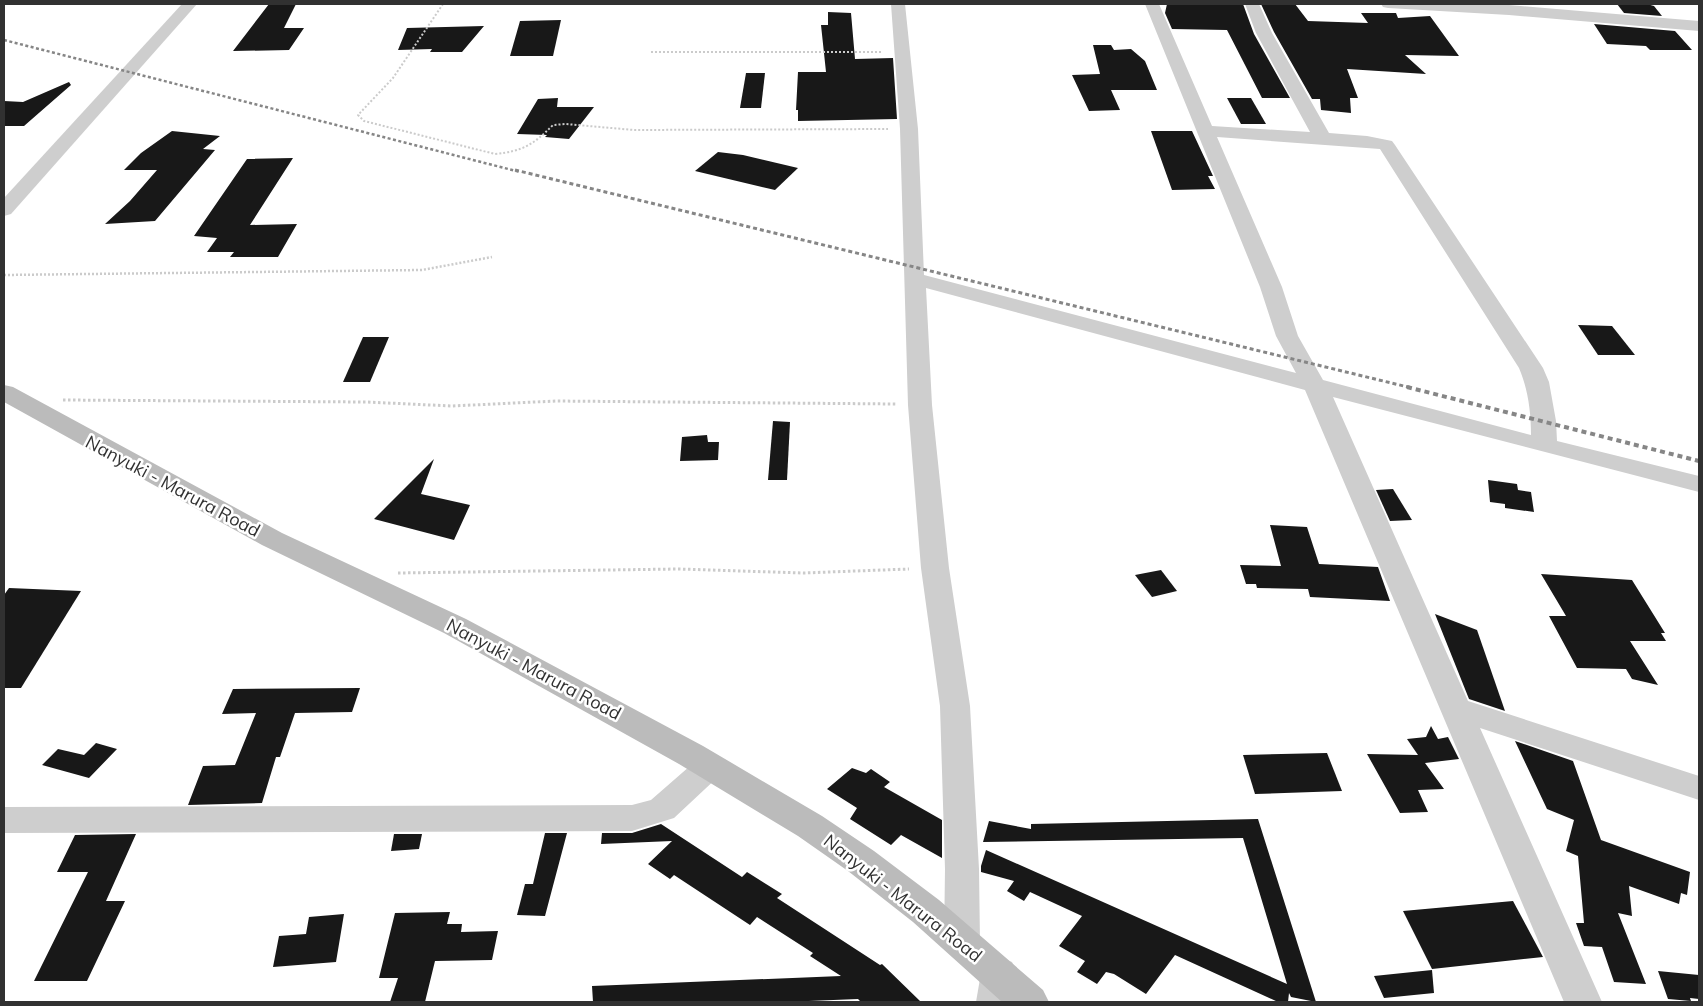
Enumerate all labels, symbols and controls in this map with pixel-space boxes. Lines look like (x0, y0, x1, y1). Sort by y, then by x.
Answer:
street label: Nanyuki - Marura Road (82, 430, 264, 542)
street label: Nanyuki - Marura Road (443, 613, 625, 725)
street label: Nanyuki - Marura Road (819, 829, 987, 967)

